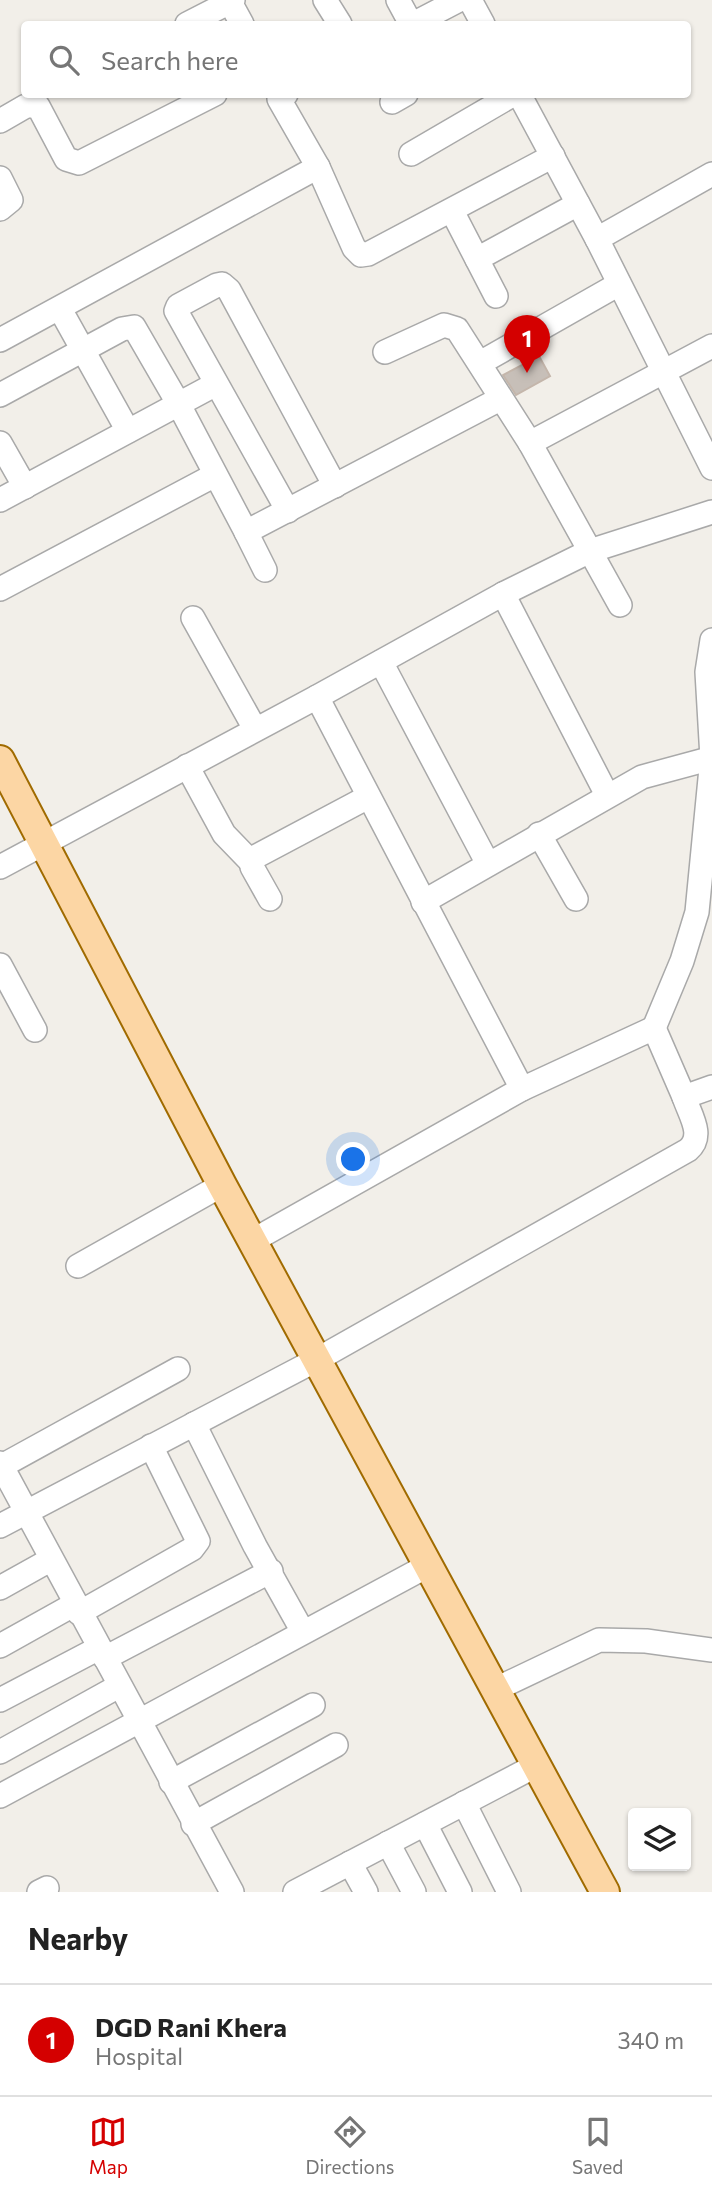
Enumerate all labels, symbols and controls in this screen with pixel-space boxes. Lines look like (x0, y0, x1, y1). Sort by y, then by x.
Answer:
search box (21, 21, 691, 98)
icon: search (45, 41, 83, 79)
text: Search here (101, 44, 239, 75)
pin: 1 (504, 315, 550, 373)
your location (336, 1142, 370, 1176)
map controls (628, 1808, 691, 1871)
button: layers (628, 1808, 691, 1871)
text: Nearby (28, 1919, 128, 1956)
text: DGD Rani Khera (95, 2011, 287, 2042)
text: 1 (46, 2026, 56, 2054)
text: 340 m (618, 2026, 684, 2054)
text: Hospital (95, 2042, 183, 2070)
tab: Map (89, 2113, 128, 2178)
tab: Directions (305, 2113, 395, 2178)
tab: Saved (572, 2113, 623, 2178)

